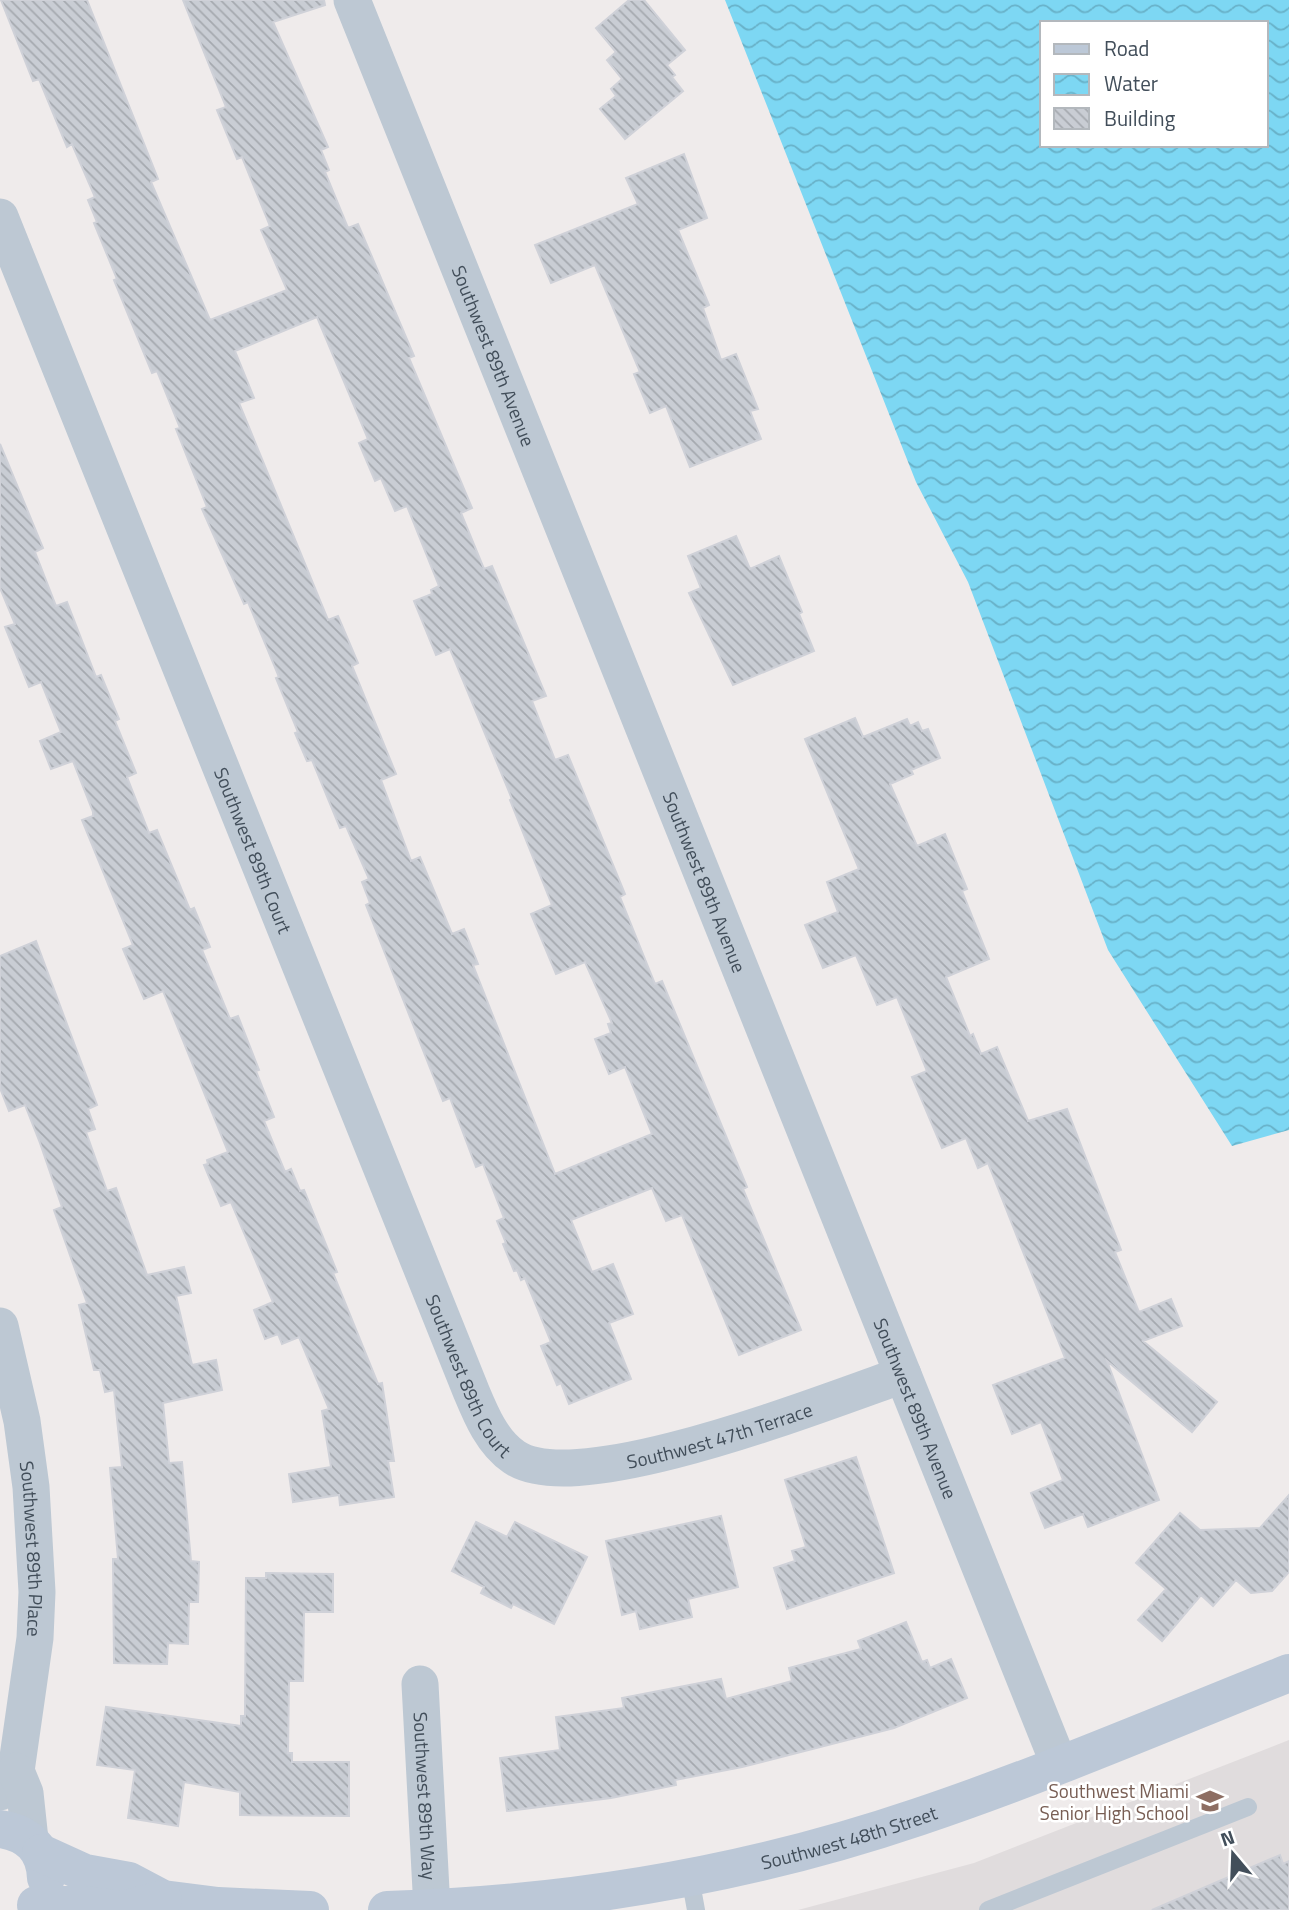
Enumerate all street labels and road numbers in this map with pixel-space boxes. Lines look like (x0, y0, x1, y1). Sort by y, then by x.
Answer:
street label: Southwest 89th Avenue (445, 261, 544, 450)
street label: Southwest 89th Court (208, 763, 300, 938)
street label: Southwest 89th Avenue (656, 787, 755, 977)
street label: Southwest 89th Court (419, 1290, 519, 1464)
street label: Southwest 89th Avenue (867, 1313, 966, 1503)
street label: Southwest 47th Terrace (624, 1394, 816, 1475)
street label: Southwest 89th Place (13, 1459, 52, 1637)
street label: Southwest 89th Way (407, 1711, 445, 1881)
street label: Southwest 48th Street (758, 1797, 941, 1876)

